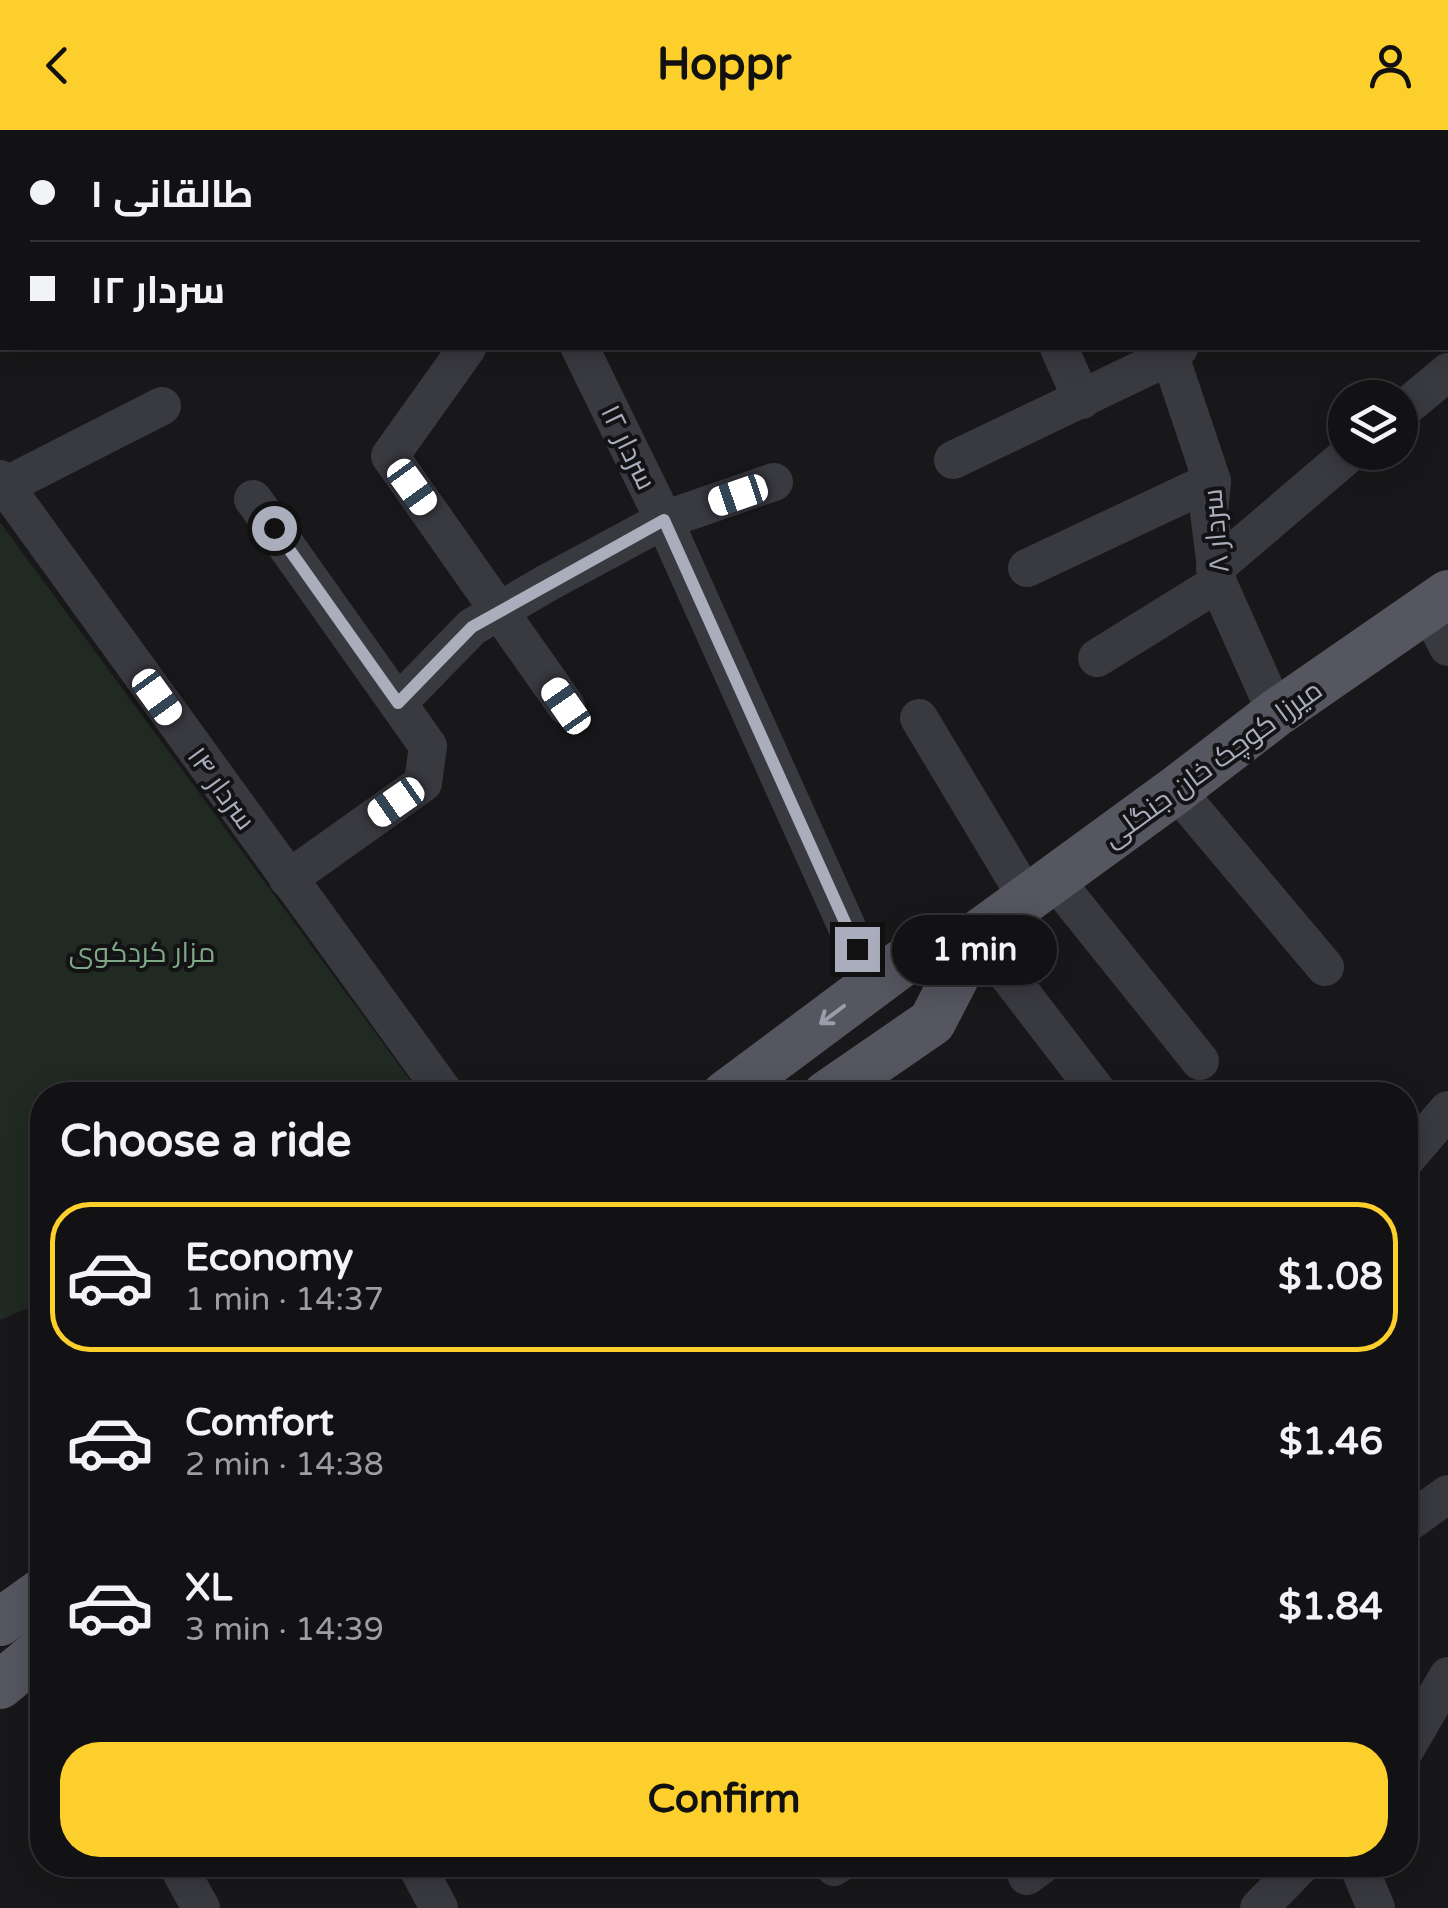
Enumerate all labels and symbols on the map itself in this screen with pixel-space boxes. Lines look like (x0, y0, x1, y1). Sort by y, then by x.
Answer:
street label: سردار ۱۲ (593, 399, 663, 495)
car (382, 454, 442, 520)
car (705, 471, 771, 519)
street label: سردار ۸ (1195, 487, 1237, 574)
route start (252, 506, 297, 551)
car (127, 664, 187, 730)
car (537, 673, 595, 739)
street label: میرزا کوچک خان جنگلی (1096, 673, 1329, 856)
street label: سردار ۱۴ (180, 741, 263, 837)
car (363, 773, 429, 831)
callout: 1 min (892, 914, 1057, 984)
route end (835, 927, 880, 972)
park label: مزار کردکوی (69, 936, 215, 970)
one-way arrow (819, 1005, 846, 1026)

